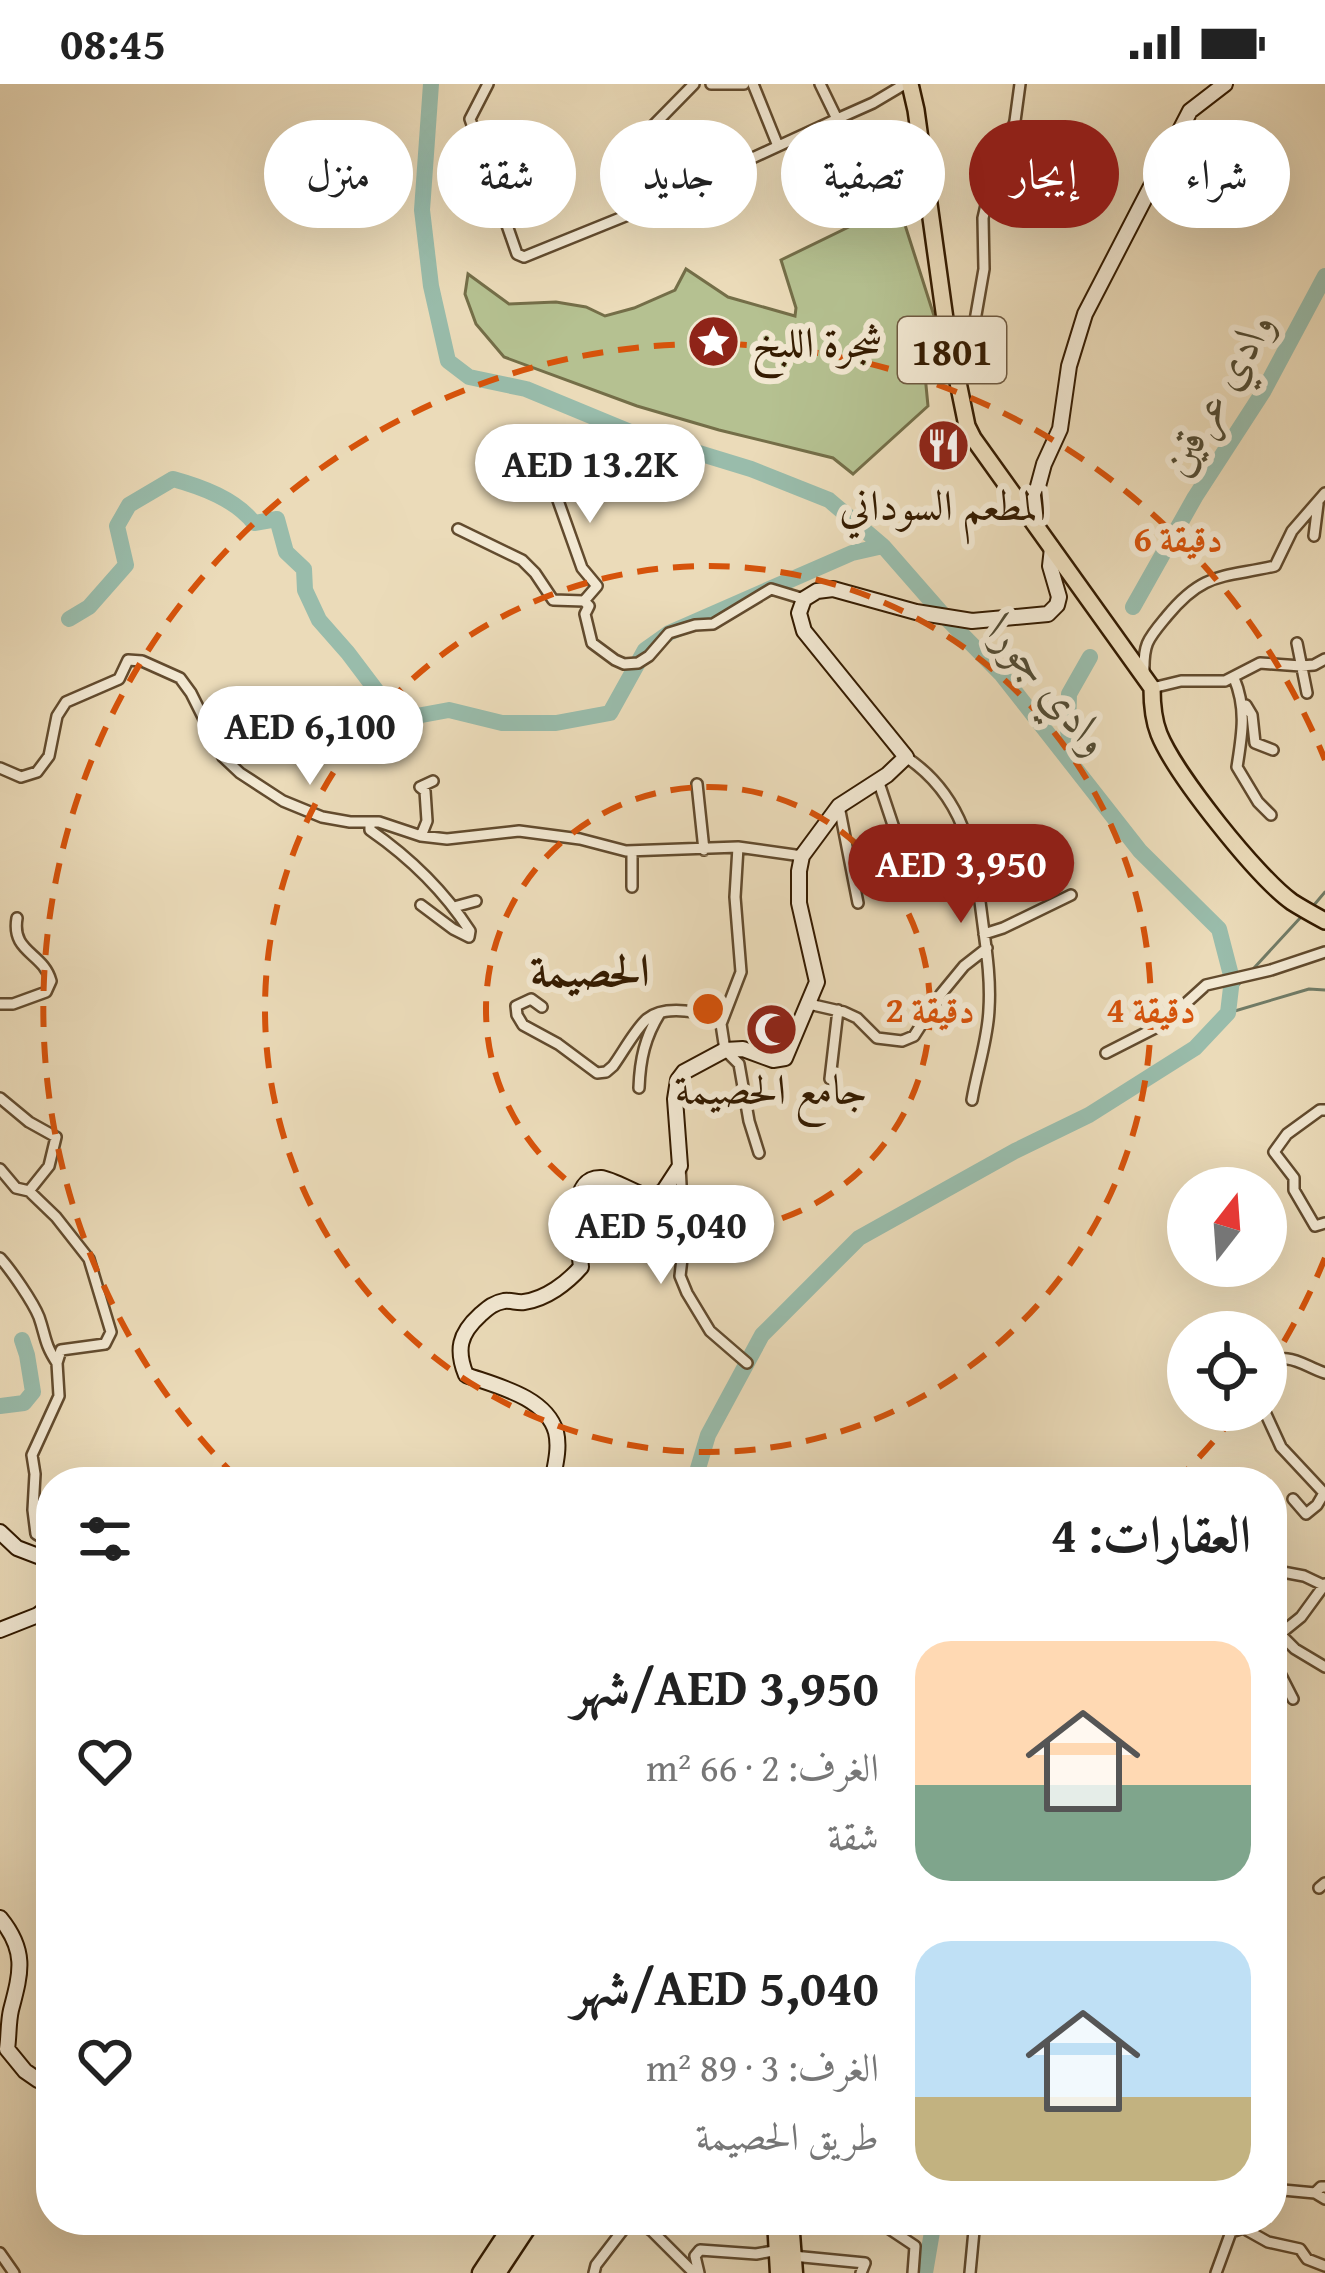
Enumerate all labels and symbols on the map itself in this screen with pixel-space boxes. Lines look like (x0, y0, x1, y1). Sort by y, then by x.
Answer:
water label: وادي عرقين (1142, 297, 1293, 489)
place label: شجرة اللبخ (752, 311, 883, 380)
place icon: شجرة اللبخ (685, 313, 741, 369)
road number: 1801 (898, 317, 1006, 383)
restaurant icon: المطعم السوداني (915, 417, 971, 473)
pin: AED 13.2K (453, 424, 727, 526)
place label: المطعم السوداني (839, 474, 1047, 545)
text: 6 دقيقة (1133, 511, 1223, 564)
water label: وادي جورا (968, 599, 1129, 771)
pin: AED 6,100 (173, 686, 447, 788)
pin: AED 3,950 (824, 824, 1098, 926)
district label: الحصيمة (530, 937, 650, 1002)
text: 2 دقيقة (885, 982, 975, 1035)
text: 4 دقيقة (1106, 982, 1196, 1035)
centre of rings (687, 988, 729, 1030)
mosque icon: جامع الحصيمة (743, 1001, 799, 1057)
place label: جامع الحصيمة (675, 1058, 867, 1127)
north arrow (1167, 1167, 1287, 1287)
pin: AED 5,040 (524, 1185, 798, 1287)

